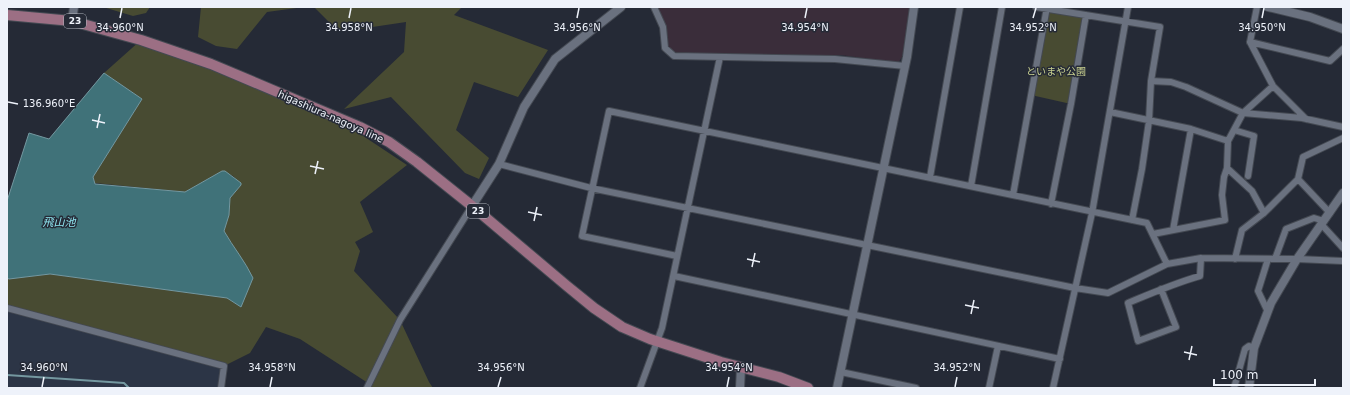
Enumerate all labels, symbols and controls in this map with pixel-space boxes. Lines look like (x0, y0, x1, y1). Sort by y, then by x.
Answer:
road number: 23 (64, 14, 86, 28)
text: 34.960°N (96, 22, 144, 33)
text: 34.958°N (325, 22, 373, 33)
text: 34.956°N (553, 22, 601, 33)
text: 34.954°N (781, 22, 829, 33)
text: 34.952°N (1009, 22, 1057, 33)
text: 34.950°N (1238, 22, 1286, 33)
park label: といまや公園 (1026, 66, 1086, 77)
street label: higashiura-nagoya line (276, 88, 385, 145)
text: 136.960°E (23, 98, 75, 109)
road number: 23 (467, 204, 489, 218)
water label: 飛山池 (43, 216, 76, 229)
scale bar (1214, 361, 1315, 387)
text: 34.960°N (20, 362, 68, 373)
text: 34.958°N (248, 362, 296, 373)
text: 34.956°N (477, 362, 525, 373)
text: 34.954°N (705, 362, 753, 373)
text: 34.952°N (933, 362, 981, 373)
text: 100 m (1220, 368, 1258, 382)

